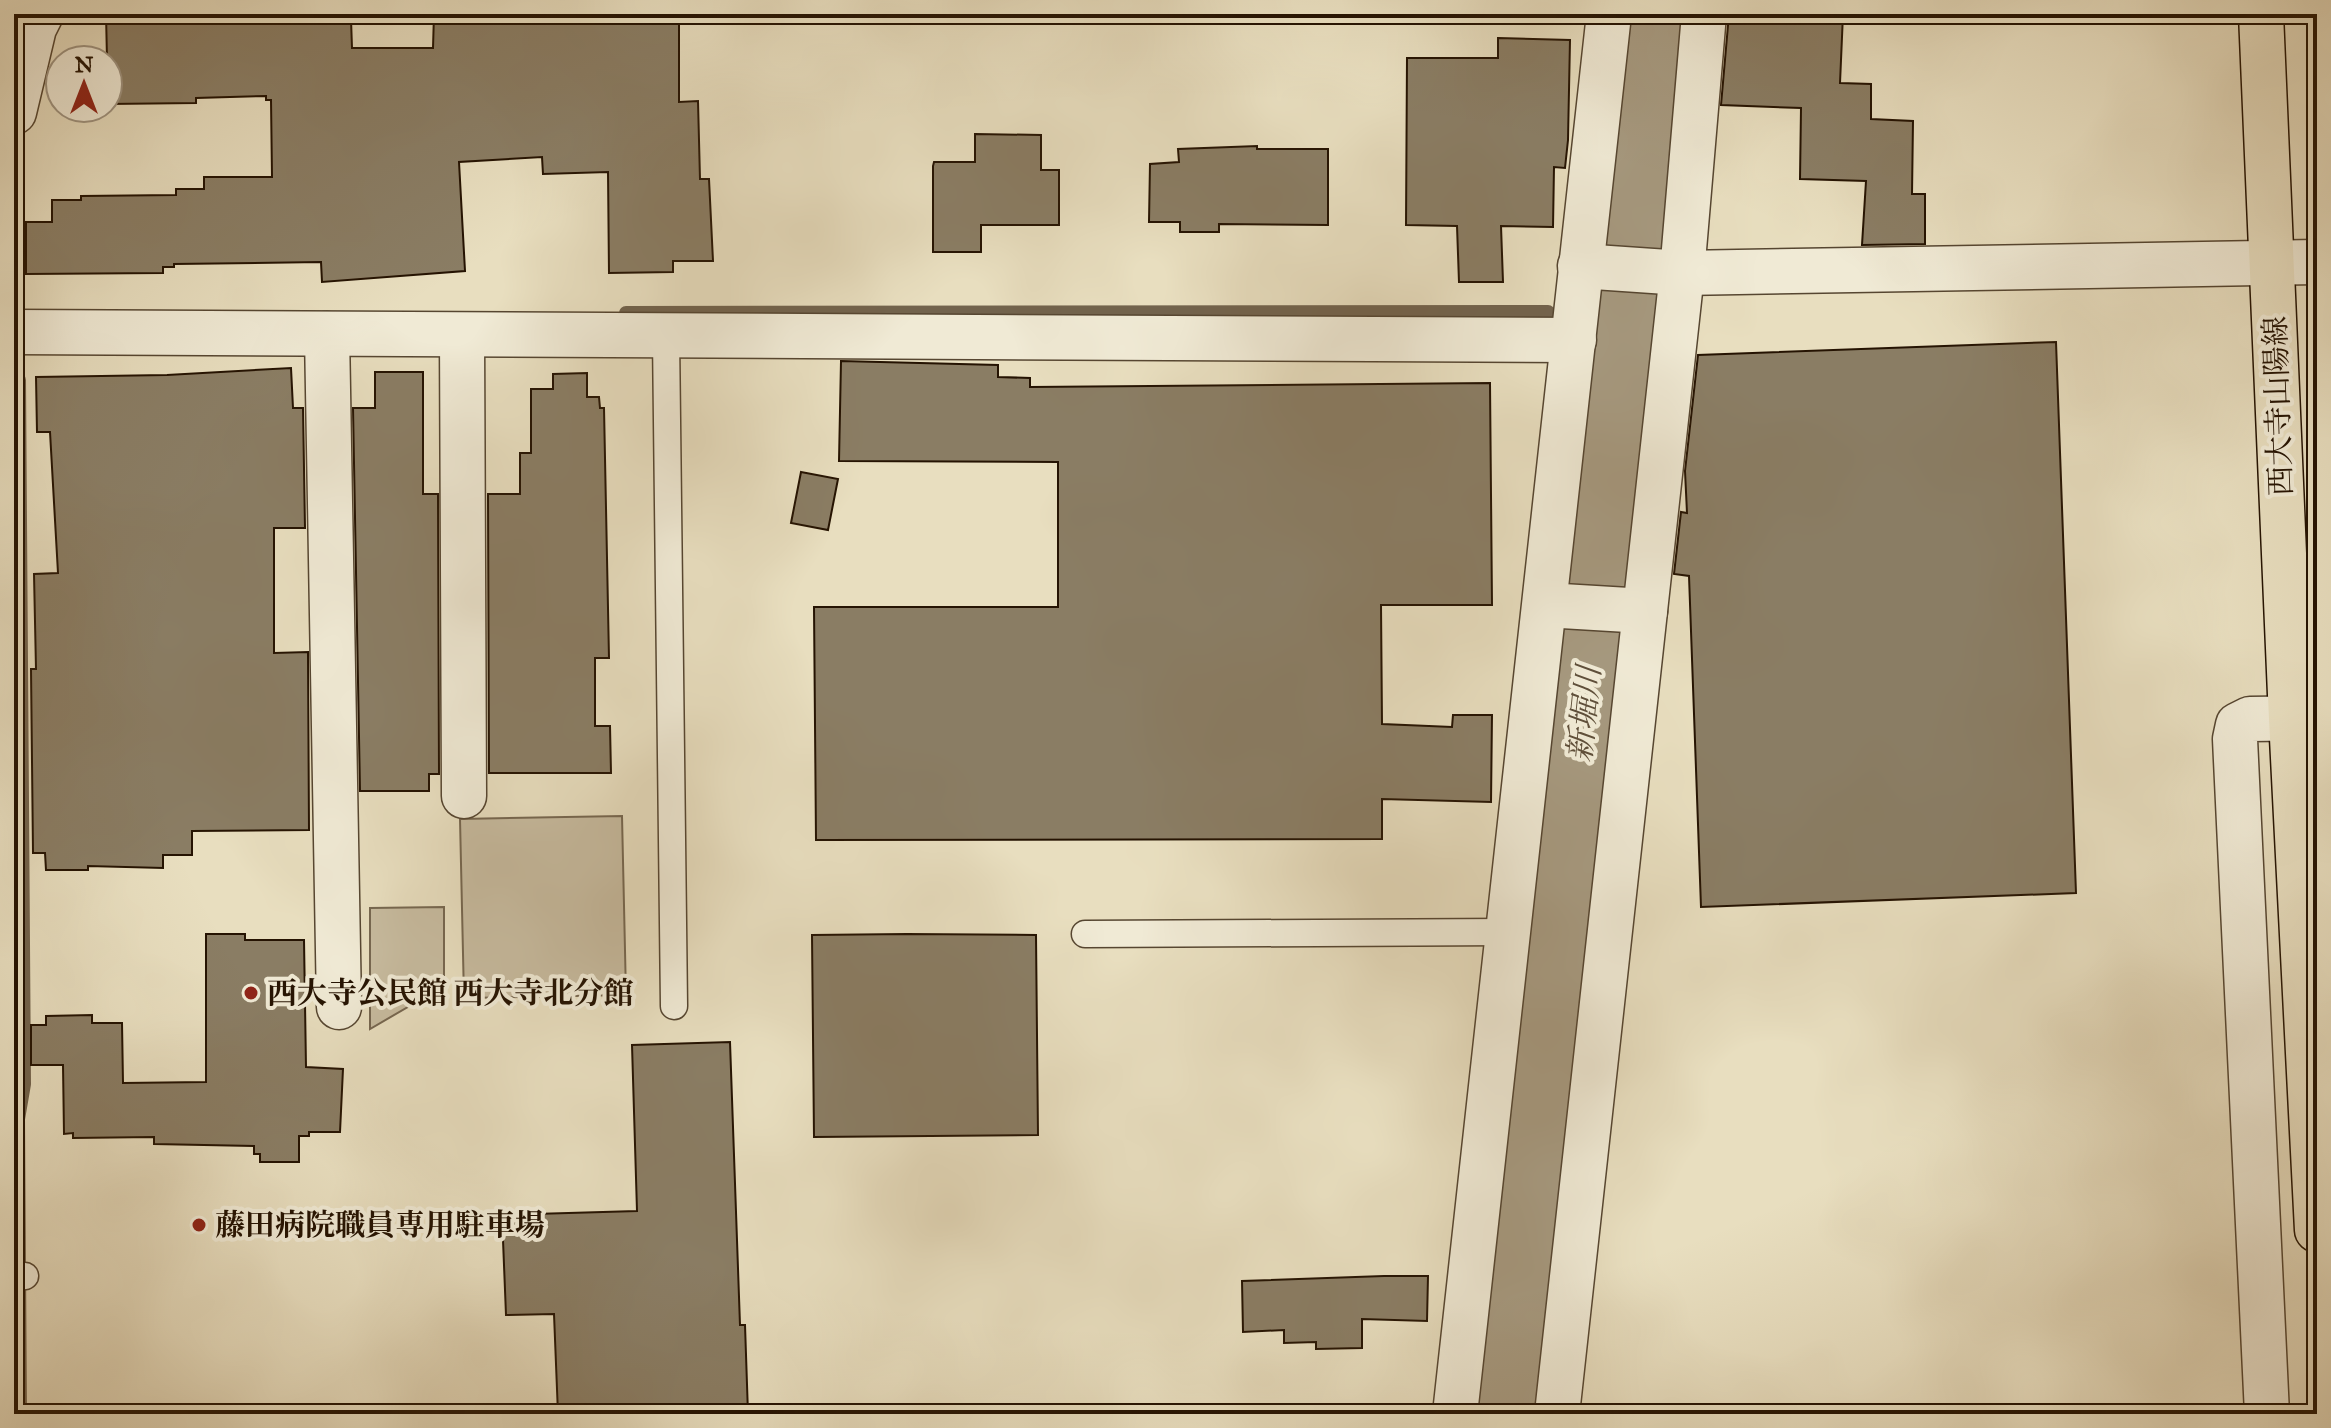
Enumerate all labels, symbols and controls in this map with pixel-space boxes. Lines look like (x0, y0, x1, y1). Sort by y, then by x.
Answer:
north arrow (44, 44, 124, 124)
text: N (75, 51, 94, 78)
street label: 西大寺山陽線 (2257, 315, 2299, 497)
water label: 新堀川 (1560, 661, 1609, 764)
place label: 西大寺公民館 西大寺北分館 (267, 975, 633, 1011)
marker: 西大寺公民館 西大寺北分館 (242, 984, 260, 1002)
place label: 藤田病院職員専用駐車場 (215, 1207, 545, 1243)
marker: 藤田病院職員専用駐車場 (190, 1216, 208, 1234)

